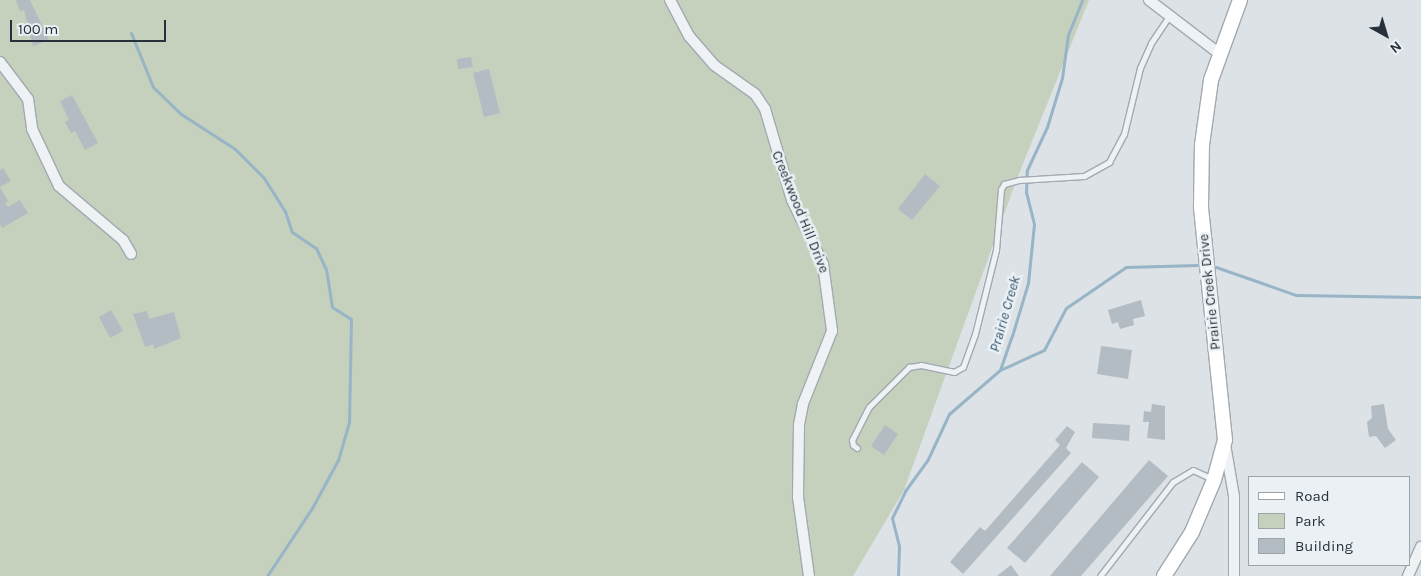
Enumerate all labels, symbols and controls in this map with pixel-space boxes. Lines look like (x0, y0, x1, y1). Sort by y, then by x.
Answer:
scale bar (12, 10, 169, 42)
north arrow (1361, 10, 1411, 60)
text: 100 m (18, 20, 58, 38)
text: N (1387, 37, 1405, 57)
street label: Creekwood Hill Drive (768, 148, 832, 276)
street label: Prairie Creek Drive (1196, 233, 1224, 351)
water label: Prairie Creek (986, 274, 1024, 354)
legend (1248, 476, 1411, 566)
text: Road (1295, 487, 1330, 505)
text: Park (1295, 512, 1325, 530)
text: Building (1295, 537, 1353, 555)

